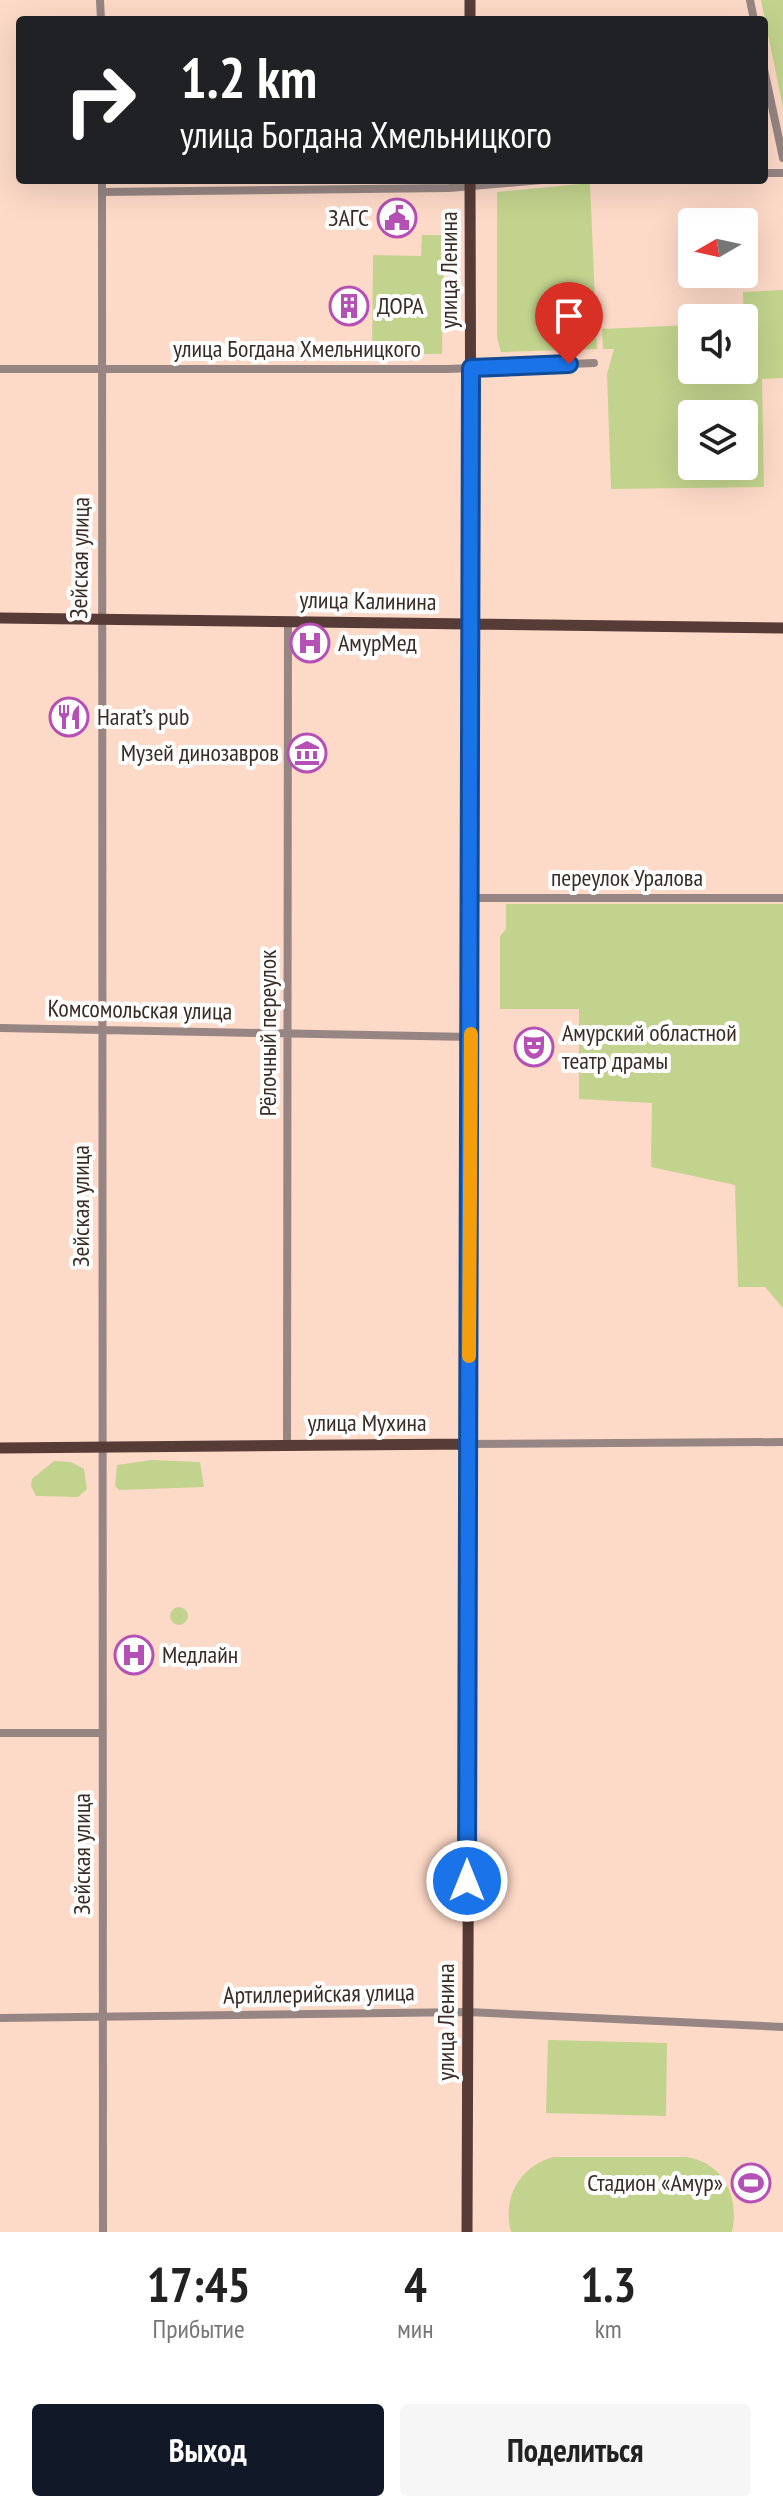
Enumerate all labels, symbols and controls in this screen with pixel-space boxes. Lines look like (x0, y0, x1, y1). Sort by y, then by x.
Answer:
text: 1.2 km (180, 41, 317, 113)
icon: right (48, 48, 152, 152)
text: улица Богдана Хмельницкого (180, 111, 552, 158)
public building icon: ЗАГС (376, 197, 418, 239)
place label: ЗАГС (328, 202, 369, 233)
north arrow (678, 208, 758, 288)
map controls (678, 208, 758, 480)
street label: улица Ленина (433, 211, 464, 329)
pin (535, 282, 603, 364)
building icon: ДОРА (328, 285, 370, 327)
place label: ДОРА (377, 290, 424, 321)
icon: arrive (547, 294, 591, 338)
button: sound (678, 304, 758, 384)
street label: улица Богдана Хмельницкого (173, 333, 421, 364)
button: layers (678, 400, 758, 480)
street label: Зейская улица (63, 497, 96, 619)
street label: улица Калинина (299, 584, 437, 617)
hospital icon: АмурМед (289, 622, 331, 664)
place label: АмурМед (338, 627, 417, 658)
restaurant icon: Harat’s pub (48, 696, 90, 738)
place label: Harat’s pub (97, 701, 189, 732)
museum icon: Музей динозавров (286, 732, 328, 774)
place label: Музей динозавров (121, 737, 279, 768)
street label: переулок Уралова (551, 862, 703, 893)
street label: Рёлочный переулок (252, 949, 283, 1116)
street label: Комсомольская улица (47, 992, 233, 1027)
place label: Амурский областной театр драмы (562, 1017, 737, 1076)
theatre icon: Амурский областной театр драмы (513, 1026, 555, 1068)
street label: Зейская улица (65, 1145, 96, 1267)
street label: улица Мухина (307, 1407, 427, 1438)
hospital icon: Медлайн (113, 1634, 155, 1676)
place label: Медлайн (162, 1639, 238, 1670)
street label: Зейская улица (66, 1793, 97, 1915)
position arrow (425, 1839, 509, 1923)
street label: улица Ленина (430, 1963, 461, 2081)
street label: Артиллерийская улица (223, 1976, 415, 2011)
sports icon: Стадион «Амур» (730, 2162, 772, 2204)
place label: Стадион «Амур» (587, 2167, 723, 2198)
text: 17:45 (147, 2253, 251, 2315)
text: 4 (404, 2253, 427, 2315)
text: 1.3 (580, 2253, 636, 2315)
text: Прибытие (153, 2312, 245, 2345)
text: мин (397, 2312, 434, 2345)
text: km (595, 2312, 622, 2345)
button: Выход (32, 2404, 384, 2496)
button: Поделиться (400, 2404, 751, 2496)

